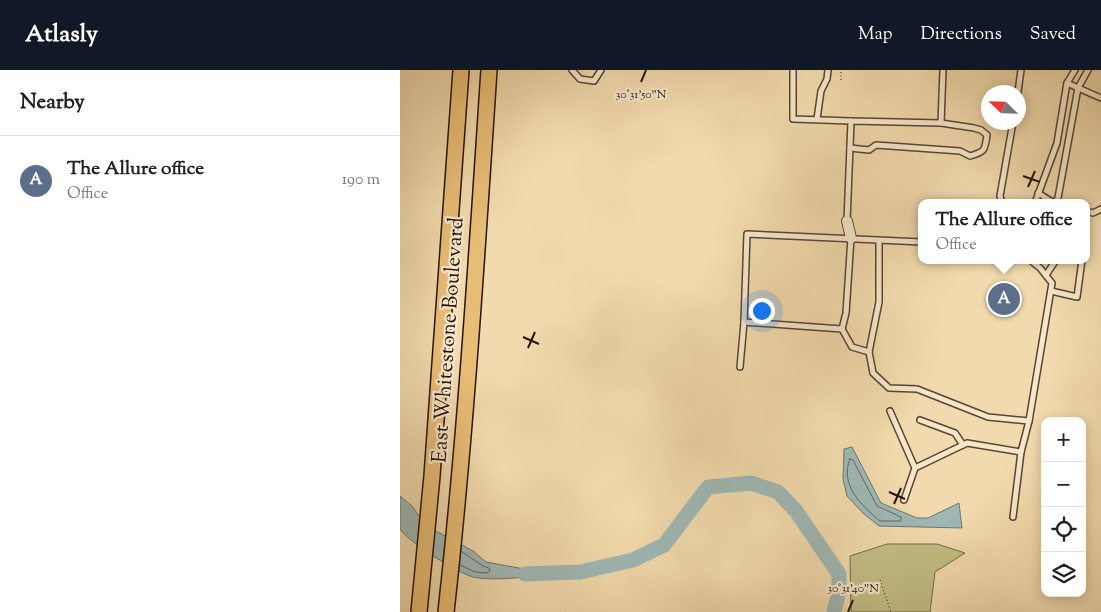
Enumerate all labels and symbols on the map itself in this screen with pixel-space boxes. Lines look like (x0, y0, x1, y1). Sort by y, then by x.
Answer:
north arrow (981, 85, 1026, 130)
text: 30°31'50"N (616, 86, 667, 104)
street label: East Whitestone Boulevard (425, 216, 473, 464)
pin: A (988, 280, 1020, 318)
your location (749, 298, 775, 324)
text: 30°31'40"N (827, 580, 879, 598)

